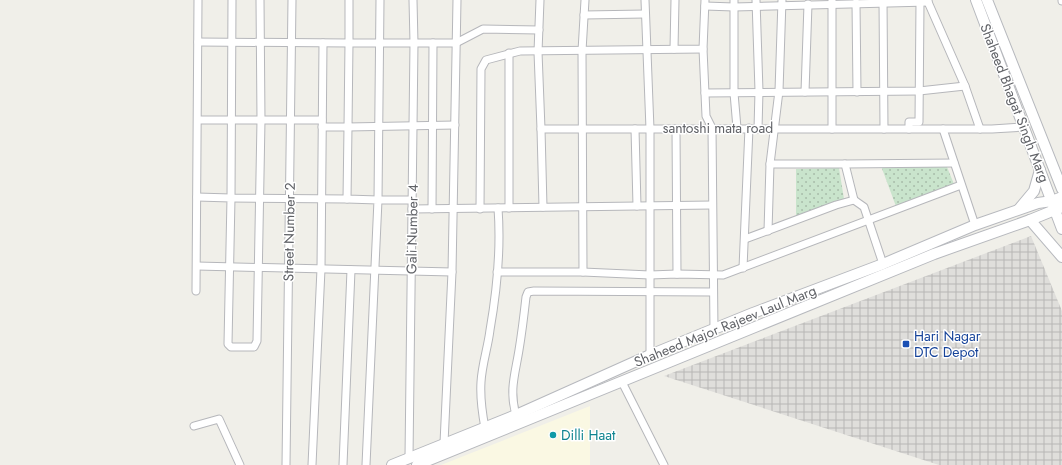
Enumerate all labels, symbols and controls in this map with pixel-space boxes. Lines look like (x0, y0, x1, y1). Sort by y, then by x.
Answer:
street label: Shaheed Bhagat Singh Marg (975, 21, 1055, 185)
street label: santoshi mata road (663, 118, 773, 138)
street label: Street Number 2 (278, 182, 300, 282)
street label: Gali Number 4 (401, 184, 423, 274)
street label: Shaheed Major Rajeev Laul Marg (631, 280, 819, 372)
place label: Hari Nagar DTC Depot (914, 326, 981, 362)
marker: Hari Nagar DTC Depot (901, 339, 911, 349)
place label: Dilli Haat (561, 425, 616, 445)
marker: Dilli Haat (548, 430, 558, 440)

